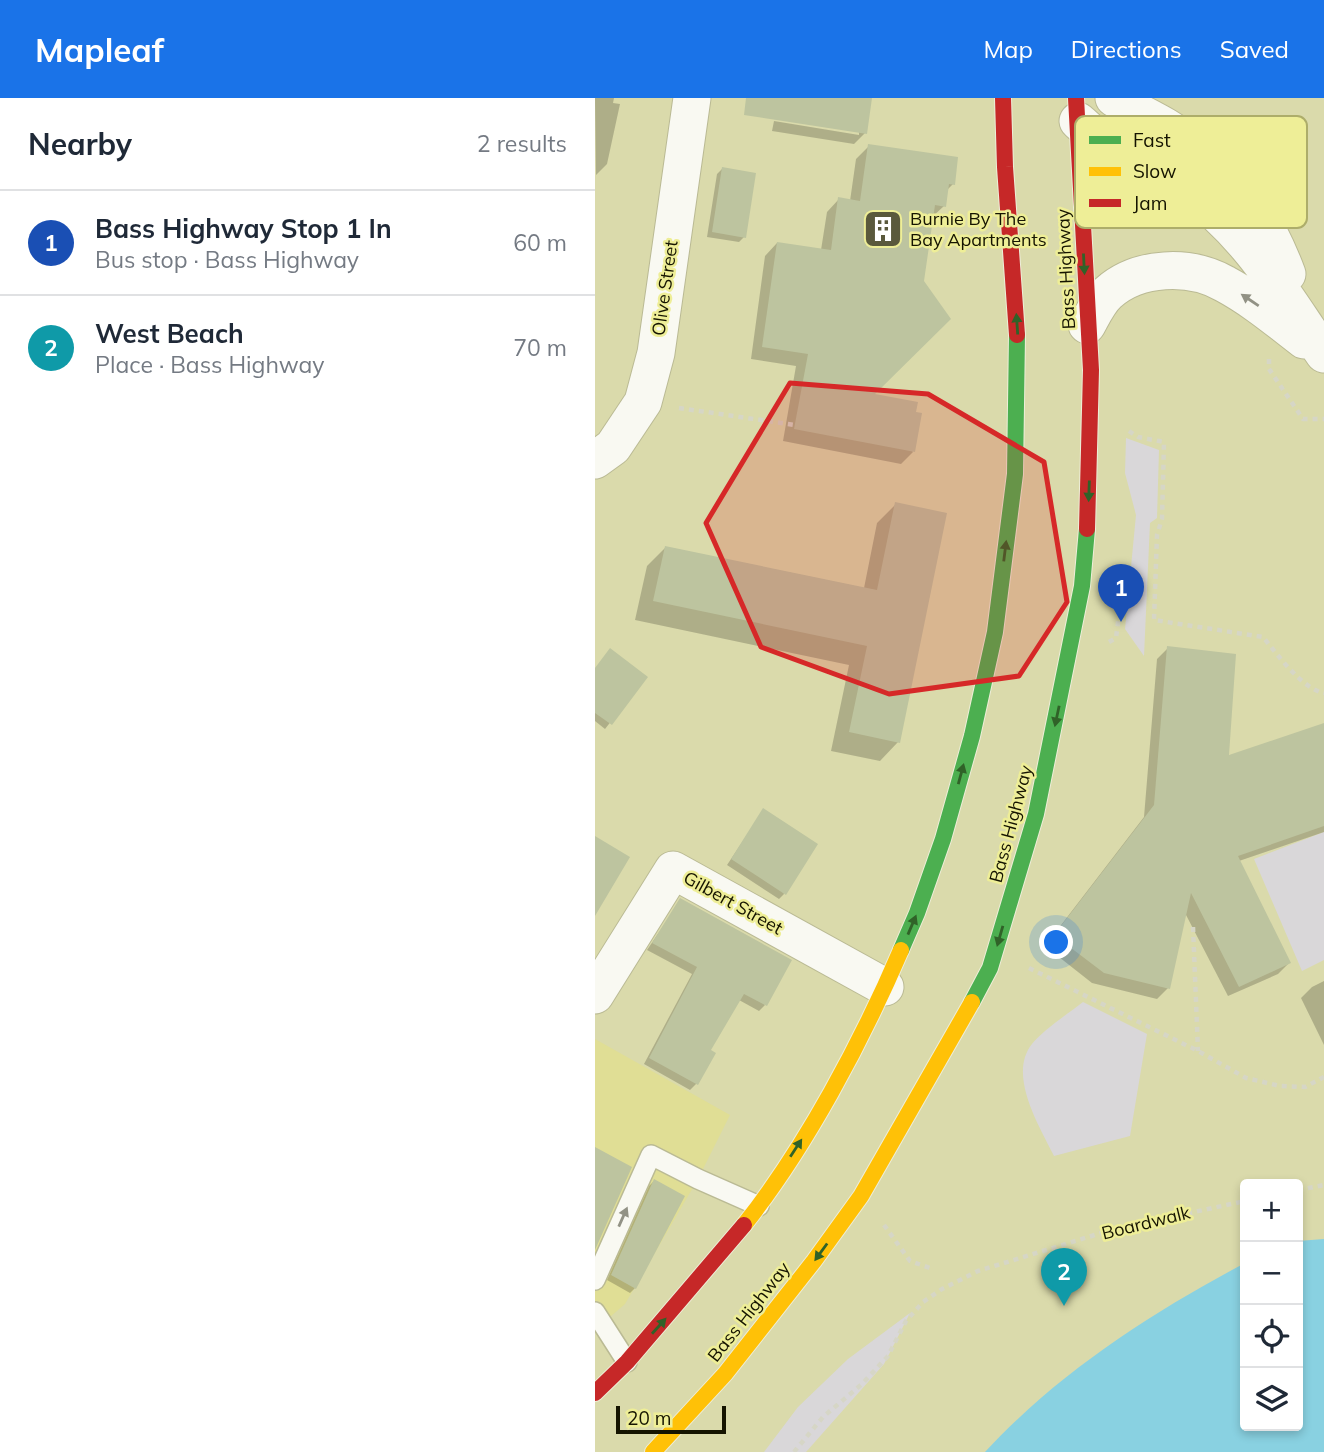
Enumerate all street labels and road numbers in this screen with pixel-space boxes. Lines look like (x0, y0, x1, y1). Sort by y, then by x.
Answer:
street label: Bass Highway (1051, 208, 1080, 330)
street label: Olive Street (646, 239, 683, 337)
street label: Bass Highway (984, 762, 1037, 885)
street label: Gilbert Street (680, 866, 787, 939)
street label: Boardwalk (1099, 1200, 1193, 1245)
street label: Bass Highway (702, 1257, 795, 1366)

